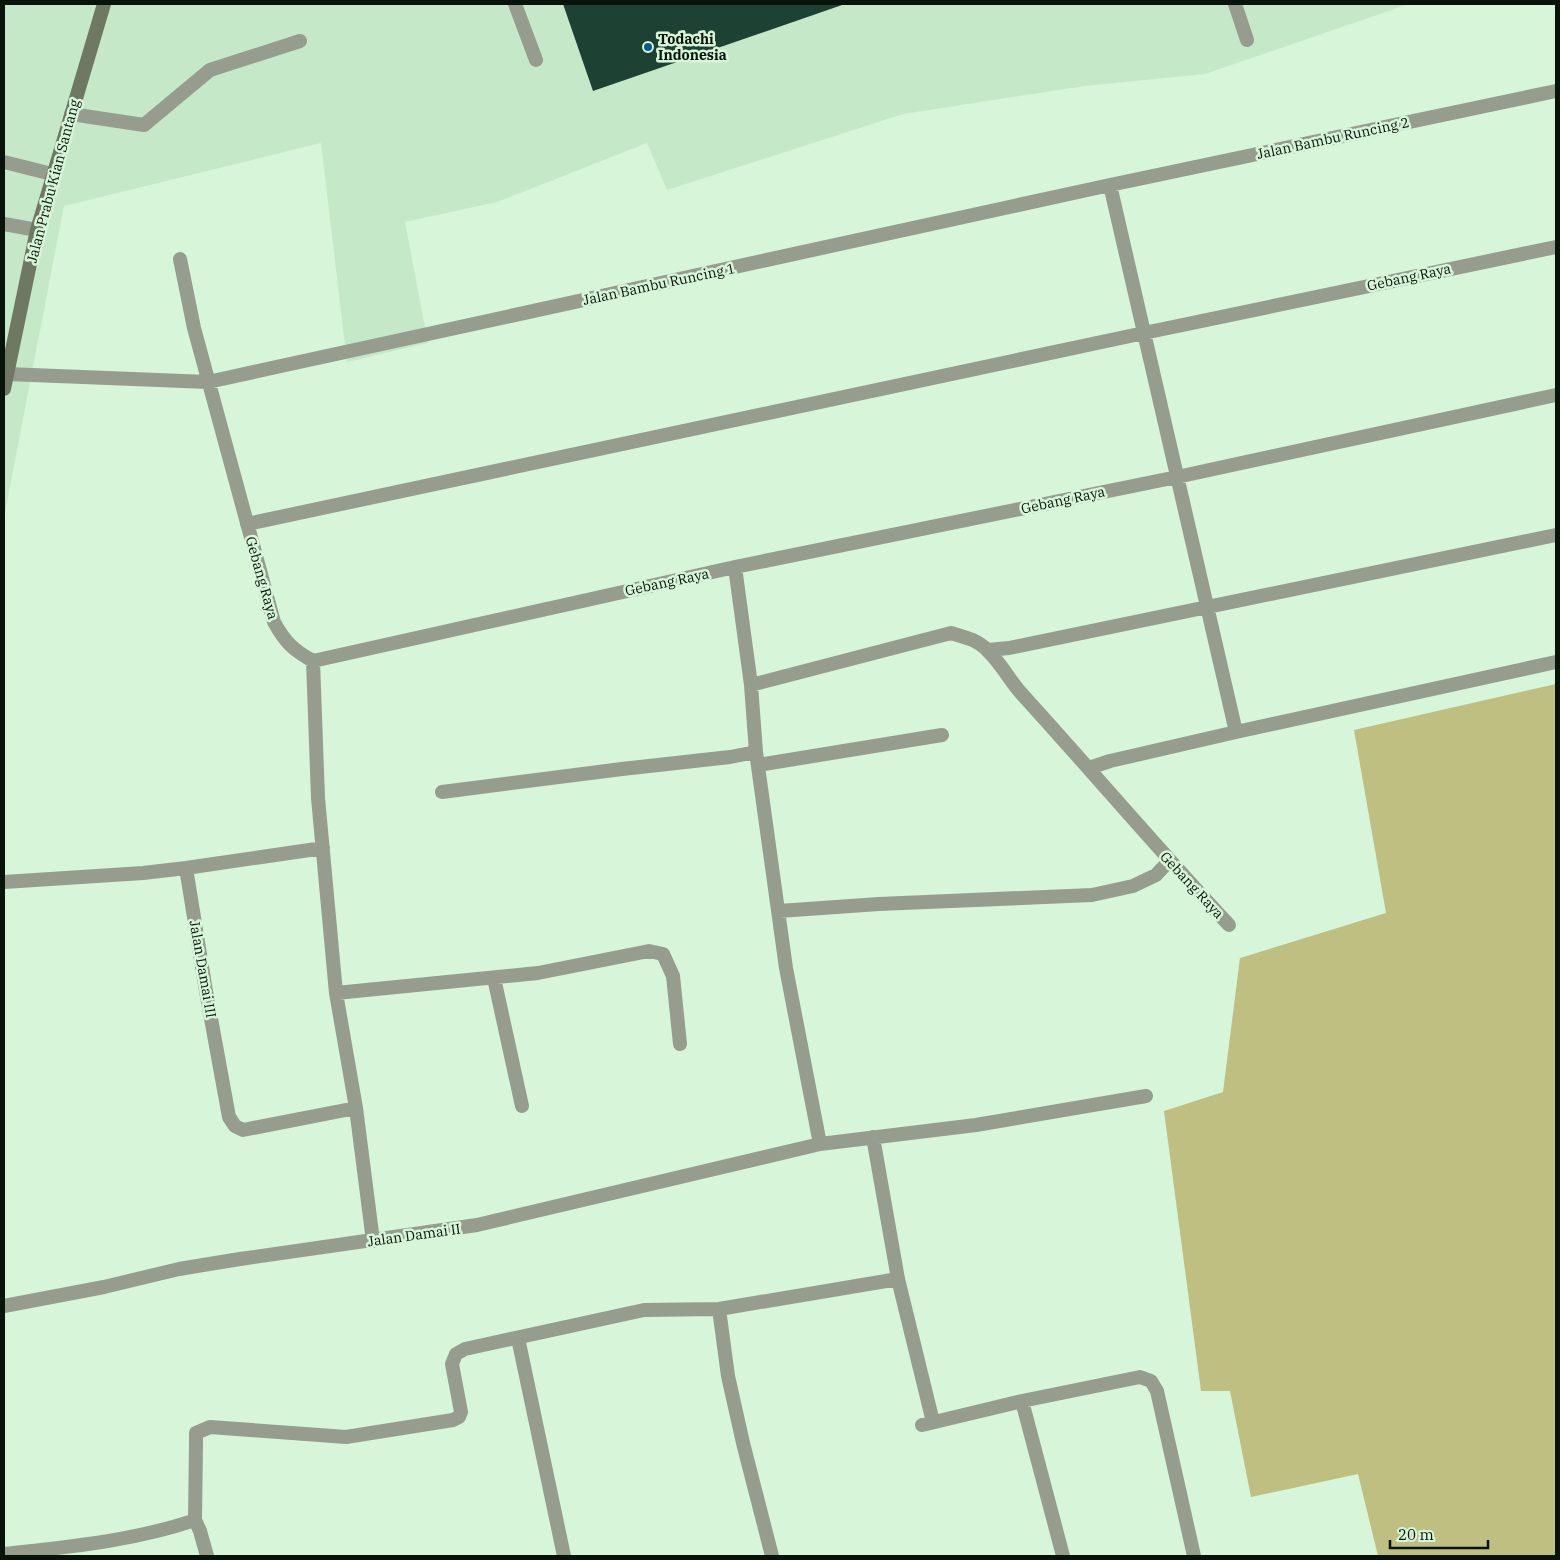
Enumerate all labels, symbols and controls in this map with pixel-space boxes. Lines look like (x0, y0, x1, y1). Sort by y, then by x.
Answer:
place label: Todachi Indonesia (658, 30, 727, 64)
marker: Todachi Indonesia (642, 41, 654, 53)
street label: Jalan Prabu Kian Santang (22, 97, 84, 265)
street label: Jalan Bambu Runcing 2 (1255, 113, 1411, 163)
street label: Jalan Bambu Runcing 1 (581, 259, 737, 309)
street label: Gebang Raya (1365, 259, 1453, 295)
street label: Gebang Raya (1019, 482, 1107, 518)
street label: Gebang Raya (242, 534, 283, 622)
street label: Gebang Raya (623, 564, 711, 600)
street label: Gebang Raya (1156, 848, 1228, 923)
street label: Jalan Damai III (186, 919, 220, 1019)
street label: Jalan Damai II (366, 1220, 462, 1250)
scale bar (1390, 1518, 1488, 1550)
text: 20 m (1398, 1525, 1434, 1544)

